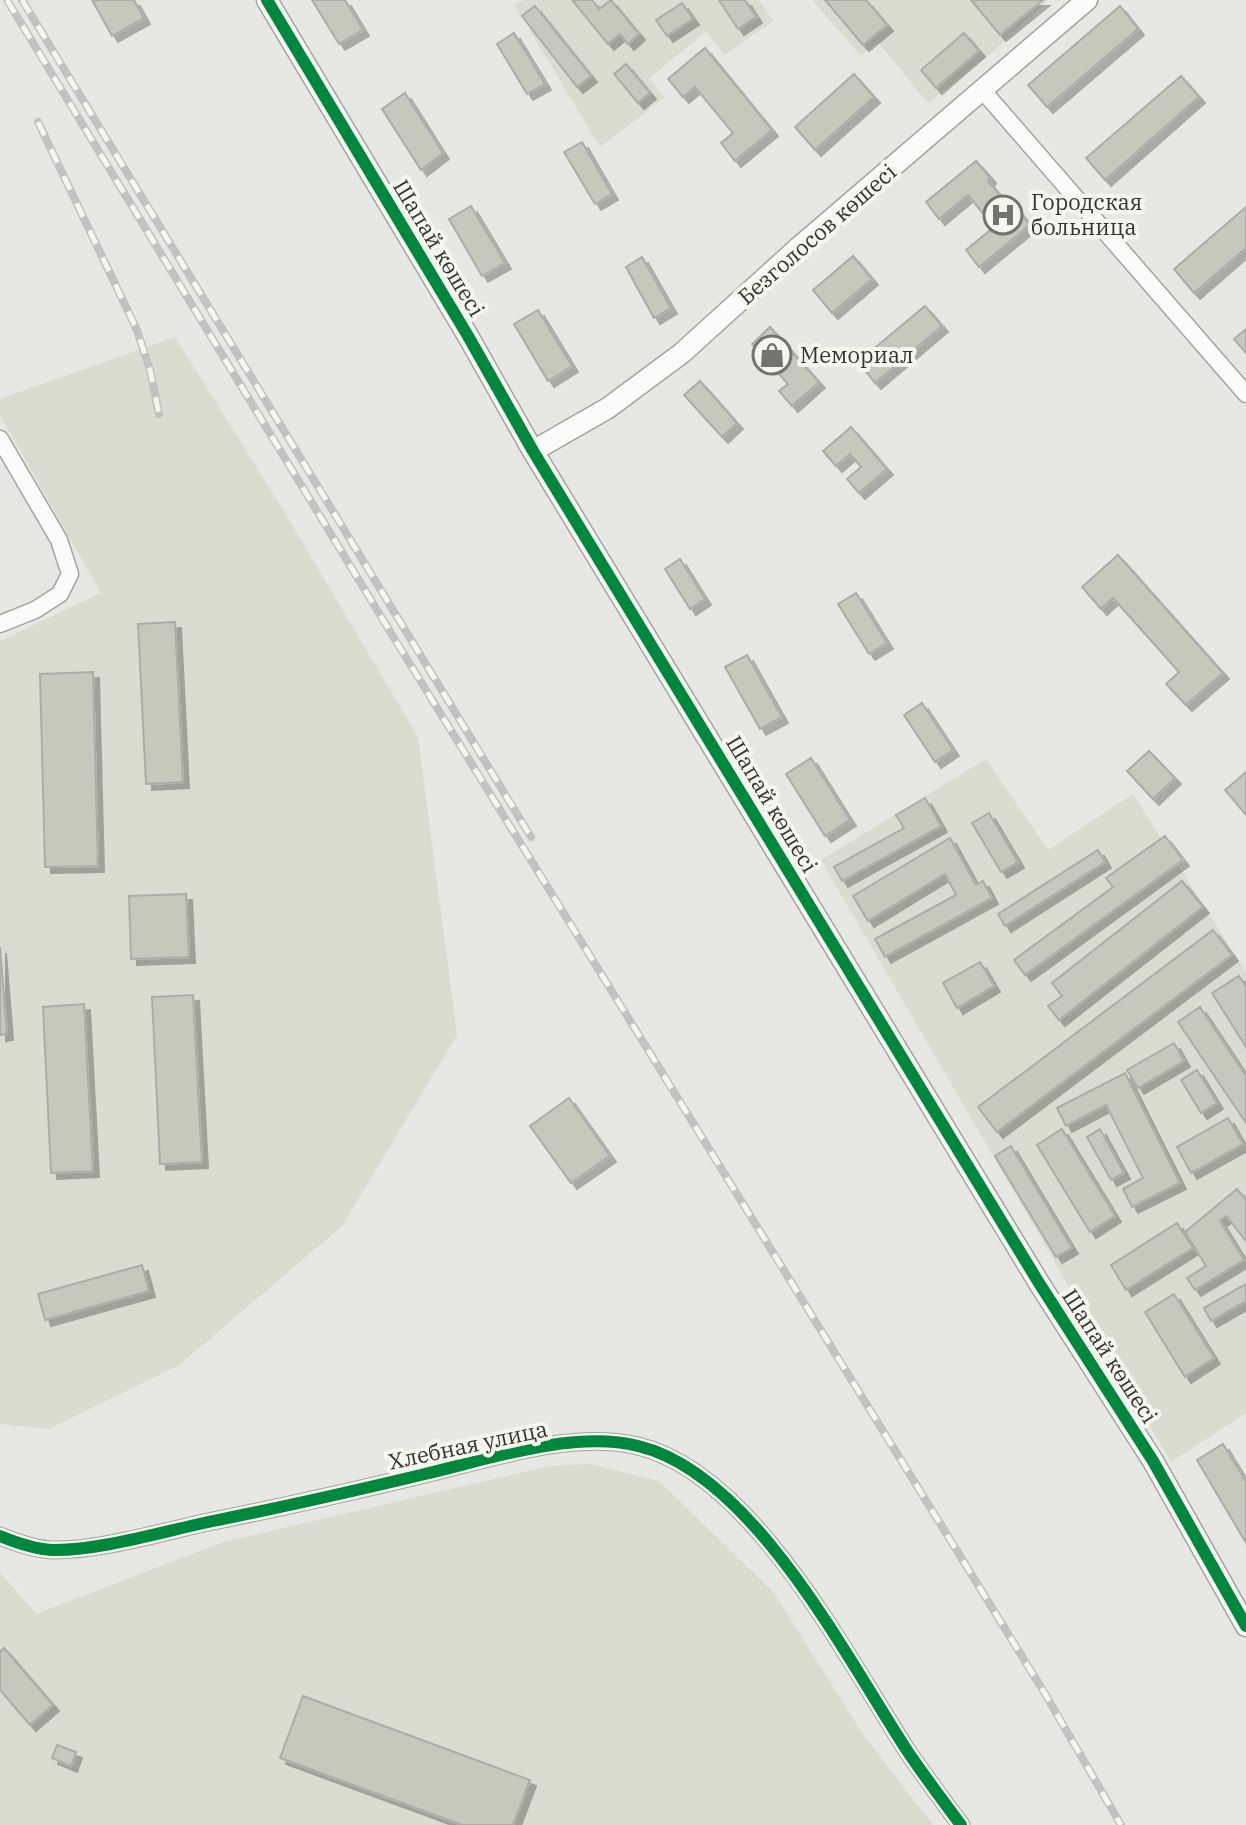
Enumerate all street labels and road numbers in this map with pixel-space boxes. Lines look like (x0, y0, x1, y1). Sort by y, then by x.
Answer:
street label: Безголосов көшесі (731, 157, 902, 310)
street label: Шапай көшесі (387, 174, 492, 322)
street label: Шапай көшесі (720, 730, 825, 878)
street label: Шапай көшесі (1056, 1283, 1165, 1429)
street label: Хлебная улица (386, 1413, 550, 1476)

